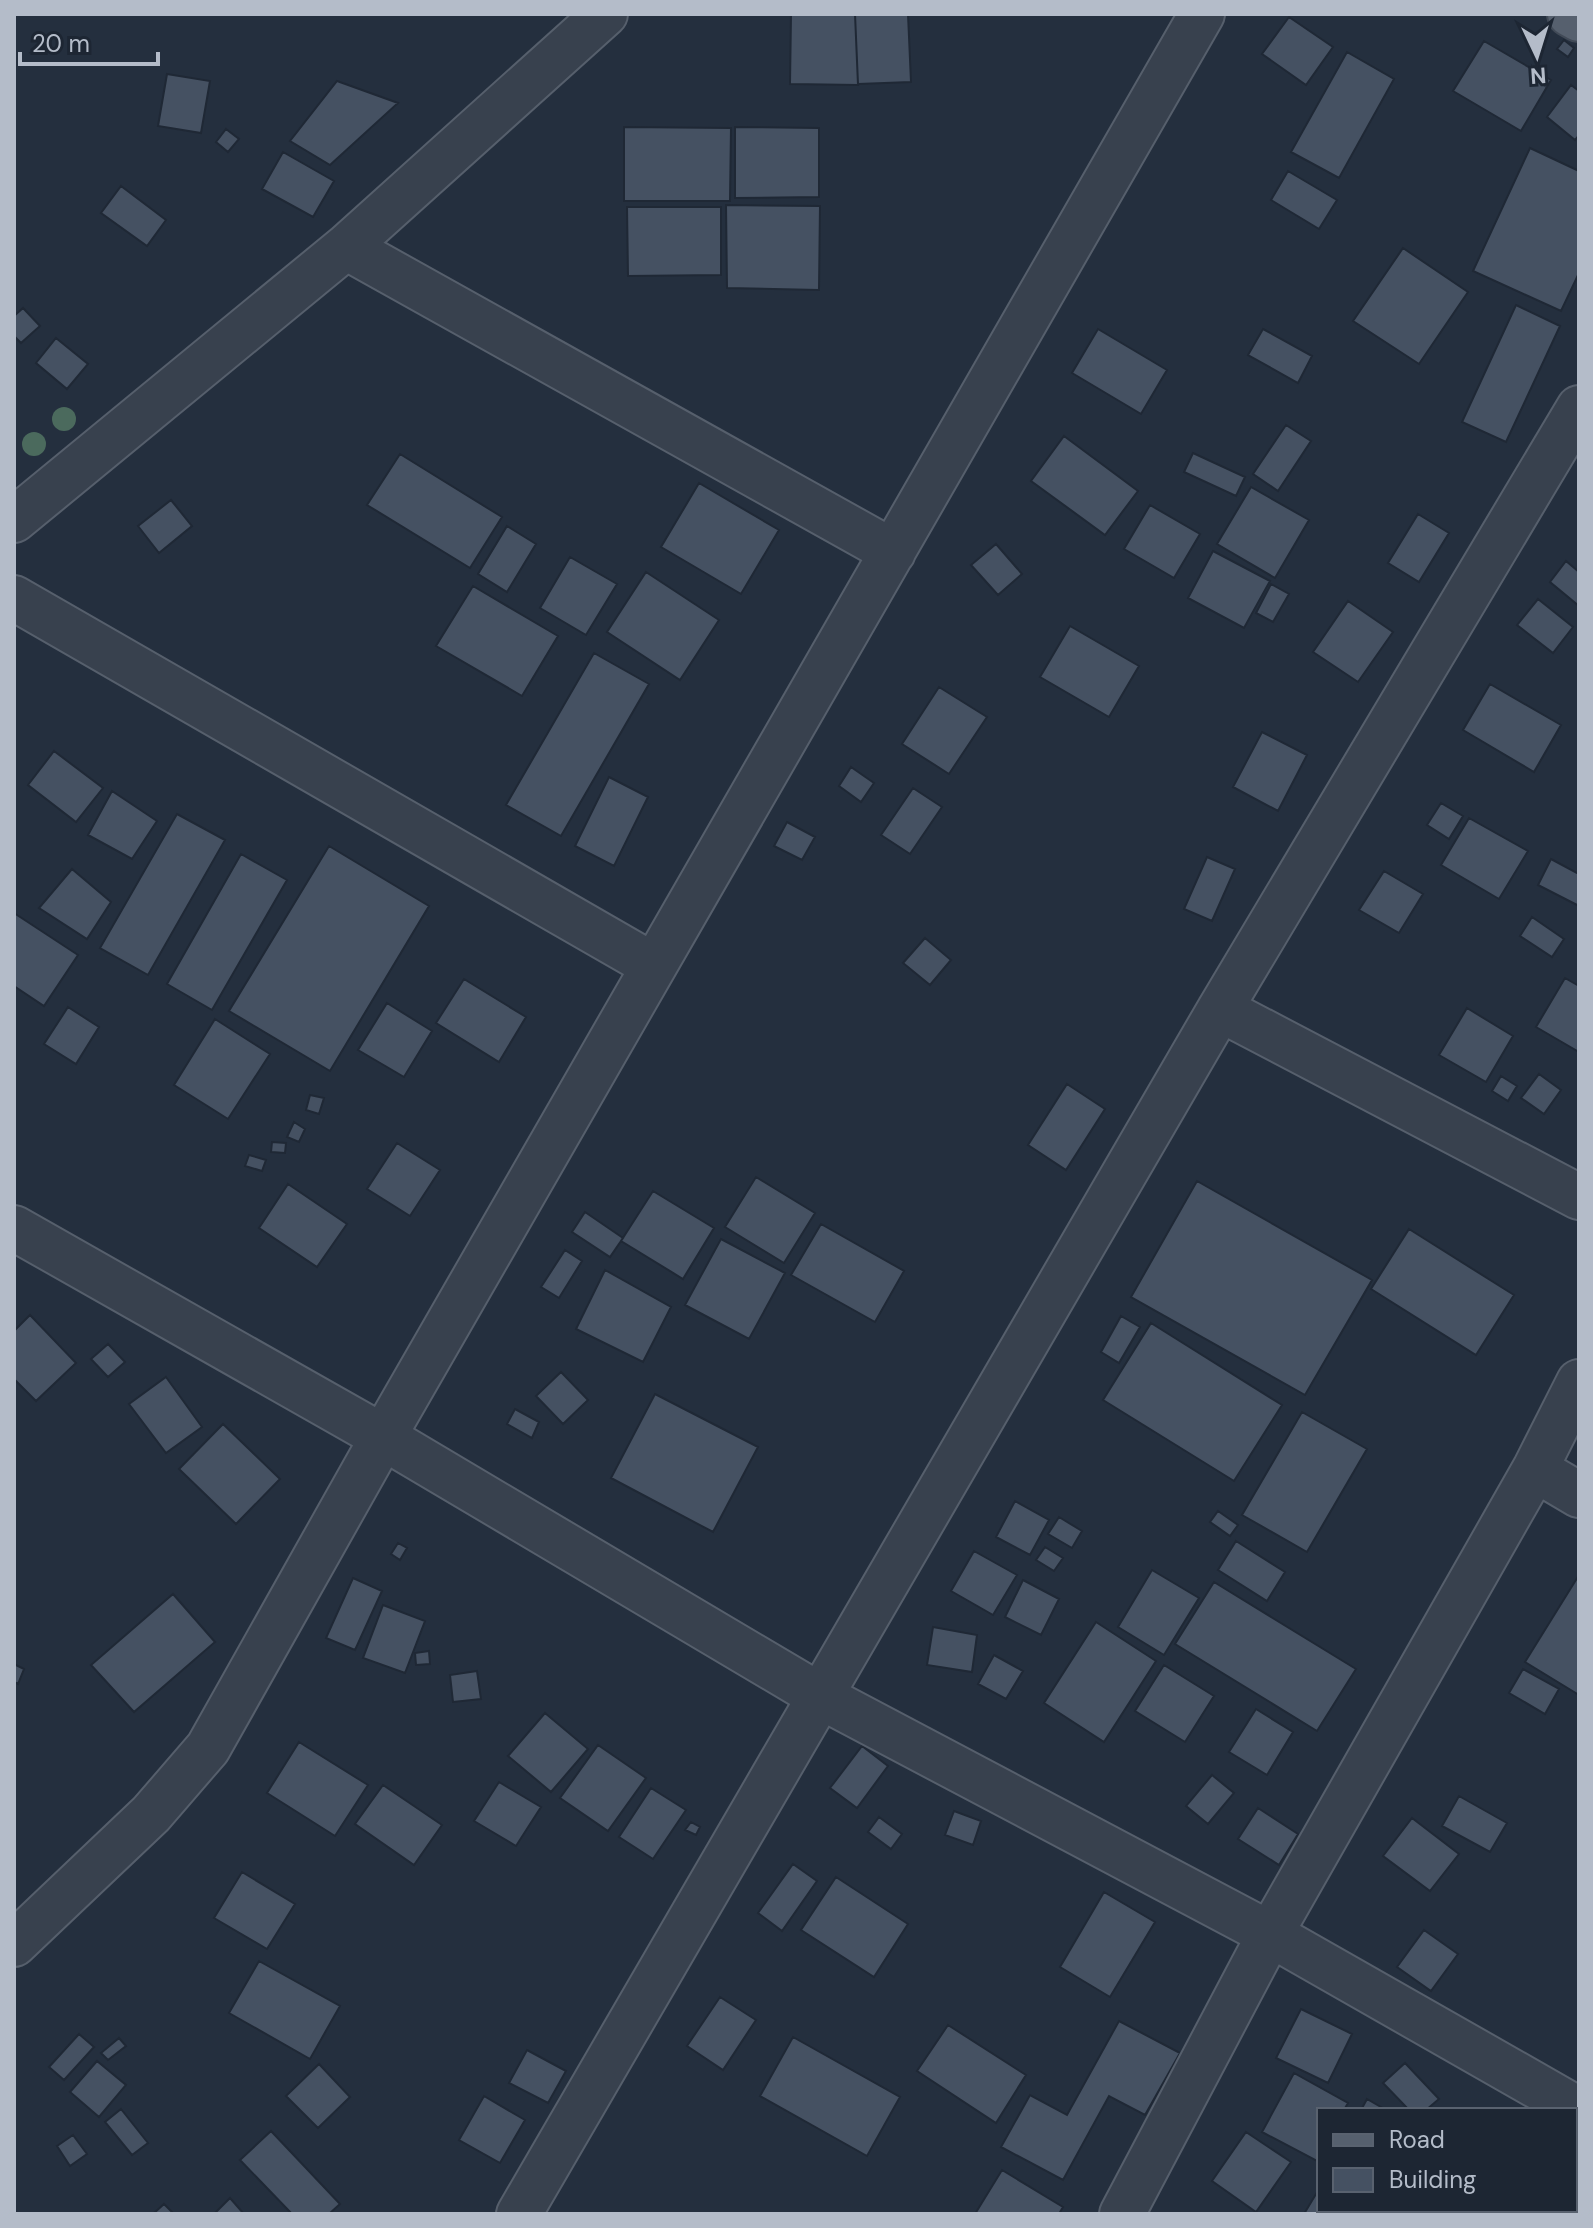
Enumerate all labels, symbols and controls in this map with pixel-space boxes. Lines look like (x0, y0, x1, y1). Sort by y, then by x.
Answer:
scale bar (20, 16, 158, 66)
north arrow (1497, 16, 1577, 96)
text: 20 m (32, 28, 90, 59)
text: N (1529, 60, 1547, 90)
legend (1317, 2108, 1577, 2212)
text: Road (1389, 2124, 1445, 2155)
text: Building (1389, 2164, 1476, 2195)

